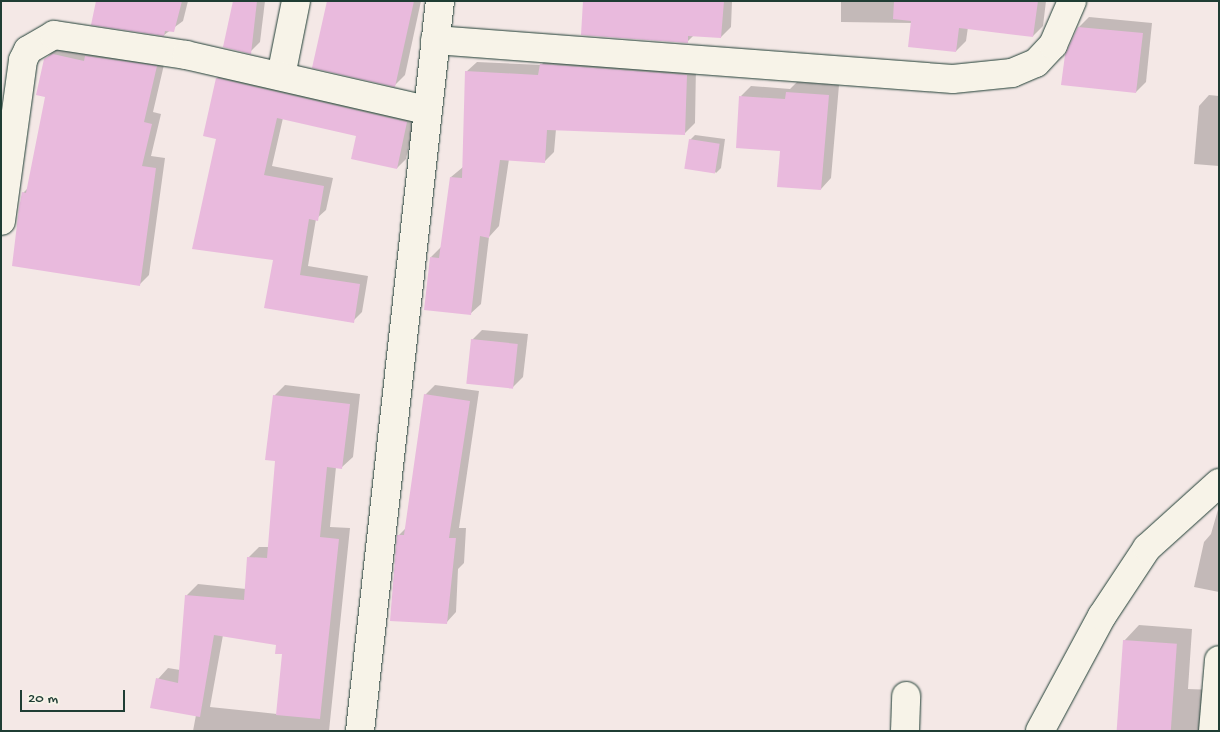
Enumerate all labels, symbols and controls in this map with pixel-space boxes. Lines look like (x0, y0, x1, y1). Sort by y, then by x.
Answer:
scale bar (22, 680, 128, 712)
text: 20 m (28, 690, 58, 708)

